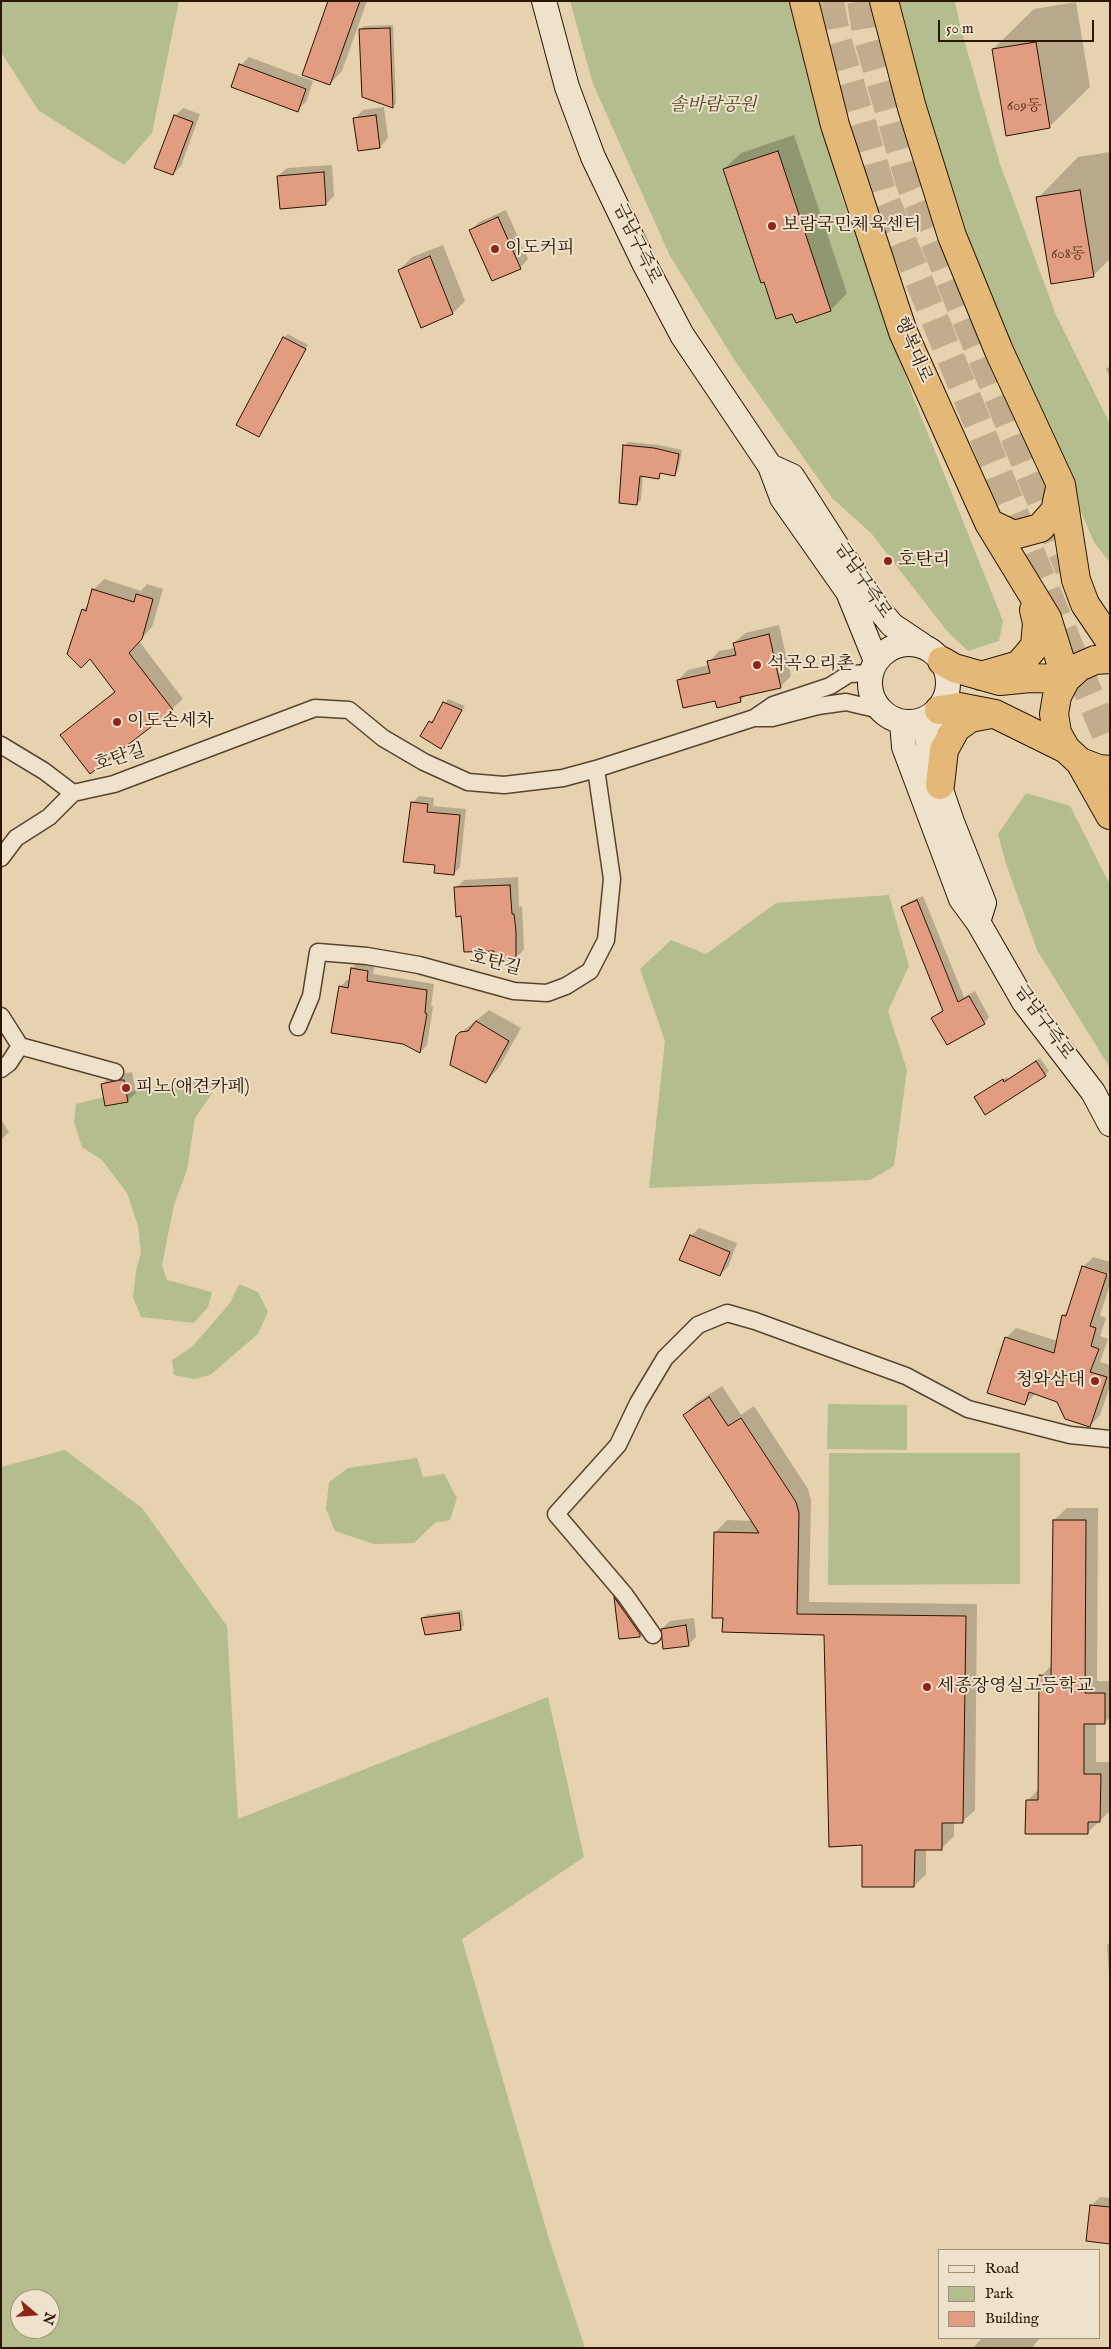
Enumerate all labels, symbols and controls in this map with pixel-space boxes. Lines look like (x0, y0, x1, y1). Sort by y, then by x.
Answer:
scale bar (941, 10, 1097, 42)
text: 50 m (946, 19, 974, 38)
park label: 솔바람공원 (670, 95, 756, 117)
house number: 609동 (1007, 98, 1041, 116)
street label: 금남구즉로 (607, 200, 665, 288)
place label: 보람국민체육센터 (782, 215, 921, 237)
marker: 보람국민체육센터 (766, 220, 778, 232)
place label: 이도커피 (505, 238, 575, 260)
marker: 이도커피 (489, 243, 501, 255)
house number: 608동 (1051, 246, 1085, 264)
street label: 행복대로 (888, 314, 936, 386)
street label: 금남구즉로 (829, 539, 895, 623)
place label: 호탄리 (898, 550, 950, 572)
marker: 호탄리 (882, 555, 894, 567)
place label: 석곡오리촌 (767, 654, 854, 676)
marker: 석곡오리촌 (751, 659, 763, 671)
place label: 이도손세차 (127, 711, 214, 733)
marker: 이도손세차 (111, 716, 123, 728)
street label: 호탄길 (92, 741, 148, 777)
street label: 호탄길 (467, 947, 523, 981)
street label: 금남구즉로 (1009, 981, 1077, 1065)
place label: 피노(애견카페) (136, 1077, 250, 1099)
marker: 피노(애견카페) (120, 1082, 132, 1094)
place label: 청와삼대 (1015, 1370, 1085, 1392)
marker: 청와삼대 (1089, 1375, 1101, 1387)
place label: 세종장영실고등학교 (937, 1676, 1093, 1698)
marker: 세종장영실고등학교 (921, 1681, 933, 1693)
legend (938, 2249, 1101, 2339)
text: Road (985, 2259, 1019, 2278)
text: Park (985, 2284, 1014, 2303)
north arrow (10, 2289, 60, 2339)
text: Building (985, 2309, 1039, 2328)
text: N (38, 2310, 59, 2327)

